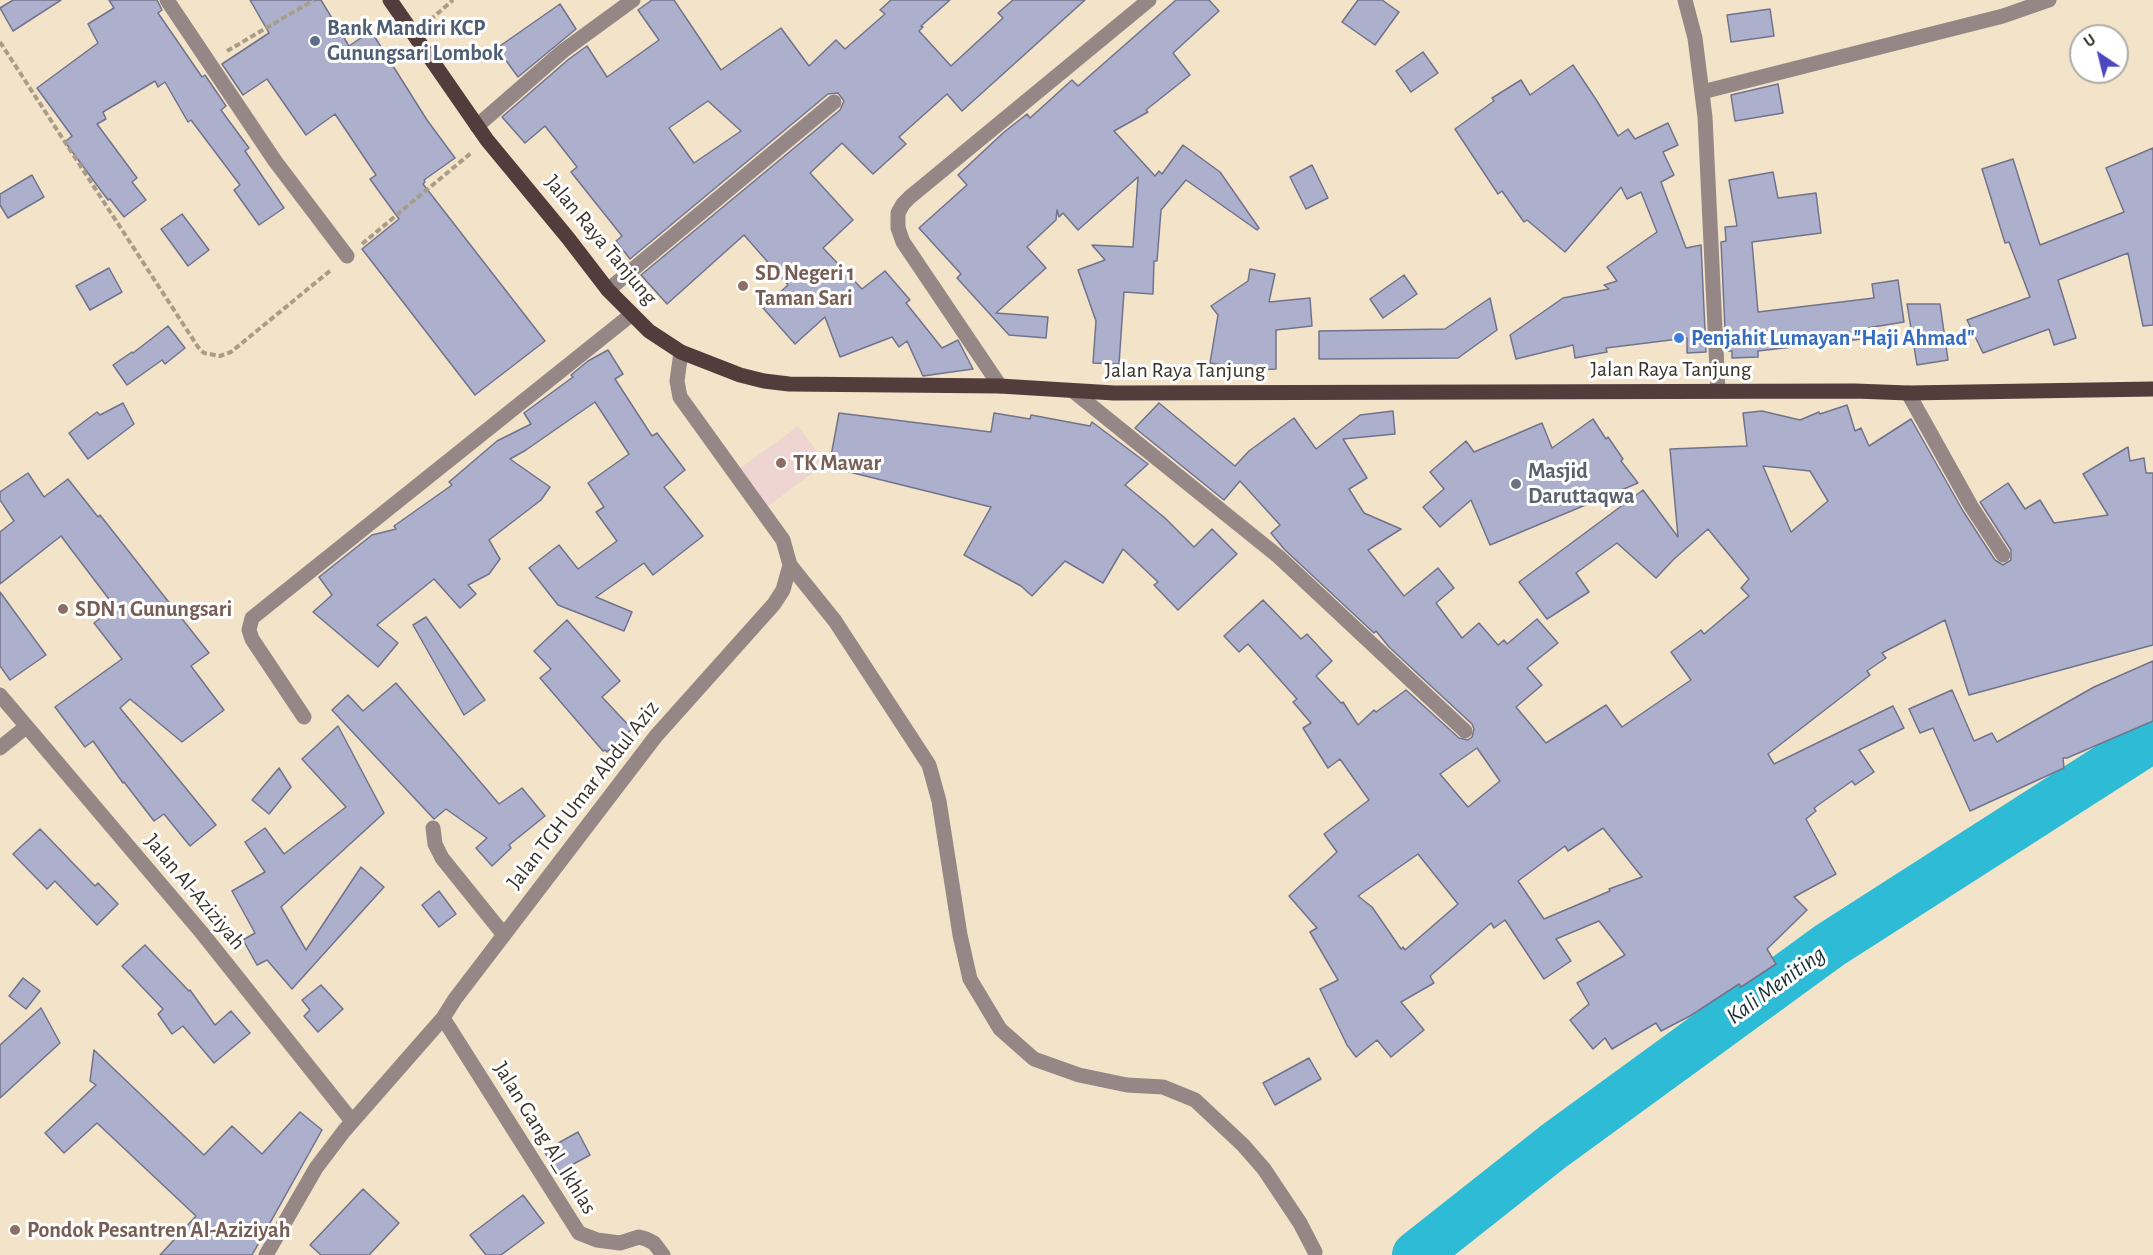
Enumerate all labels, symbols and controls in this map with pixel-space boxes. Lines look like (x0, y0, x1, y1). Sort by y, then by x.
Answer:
place label: Bank Mandiri KCP Gunungsari Lombok (327, 15, 504, 66)
north arrow (2069, 24, 2129, 84)
text: U (2081, 31, 2099, 50)
marker: Bank Mandiri KCP Gunungsari Lombok (308, 34, 322, 48)
street label: Jalan Raya Tanjung (539, 170, 663, 310)
place label: SD Negeri 1 Taman Sari (755, 260, 855, 312)
marker: SD Negeri 1 Taman Sari (736, 279, 750, 293)
place label: Penjahit Lumayan "Haji Ahmad" (1691, 325, 1975, 351)
marker: Penjahit Lumayan "Haji Ahmad" (1672, 331, 1686, 345)
street label: Jalan Raya Tanjung (1591, 356, 1751, 382)
street label: Jalan Raya Tanjung (1105, 357, 1265, 383)
place label: TK Mawar (793, 450, 881, 476)
marker: TK Mawar (774, 456, 788, 470)
place label: Masjid Daruttaqwa (1528, 458, 1635, 510)
marker: Masjid Daruttaqwa (1509, 477, 1523, 491)
place label: SDN 1 Gunungsari (75, 596, 232, 622)
marker: SDN 1 Gunungsari (56, 602, 70, 616)
street label: Jalan TGH Umar Abdul Aziz (501, 695, 665, 895)
street label: Jalan Al-Aziziyah (139, 829, 251, 955)
water label: Kali Meniting (1721, 939, 1831, 1031)
street label: Jalan Gang Al_Ikhlas (488, 1057, 602, 1219)
place label: Pondok Pesantren Al-Aziziyah (27, 1217, 290, 1243)
marker: Pondok Pesantren Al-Aziziyah (8, 1223, 22, 1237)

